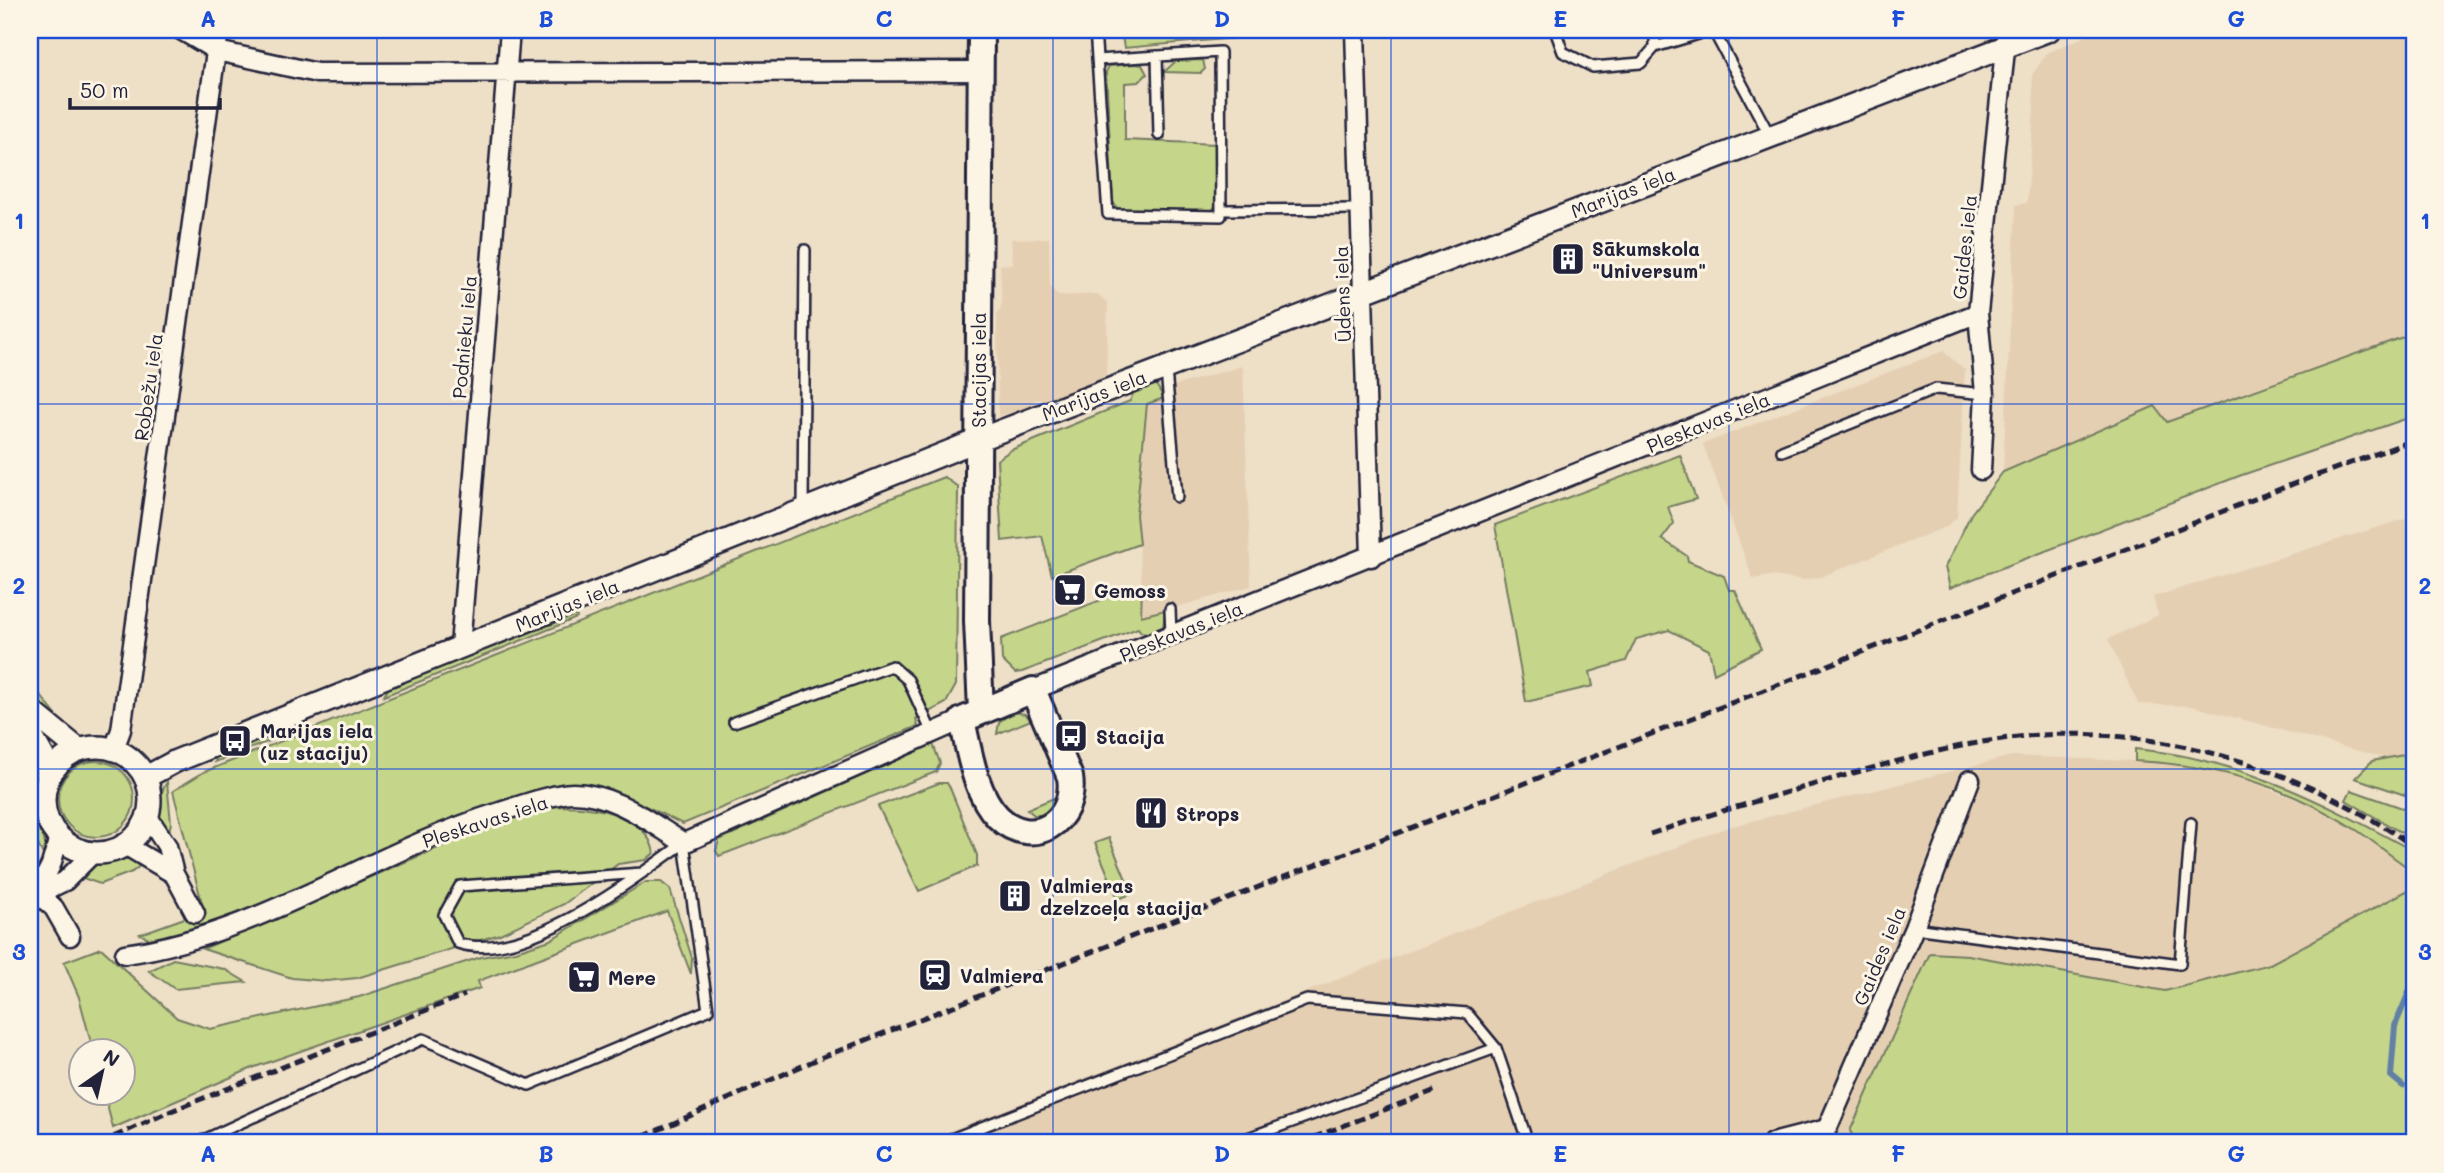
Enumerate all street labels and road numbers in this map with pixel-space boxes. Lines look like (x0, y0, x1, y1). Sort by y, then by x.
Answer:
street label: Marijas iela (1567, 161, 1679, 223)
street label: Gaides iela (1946, 193, 1982, 301)
street label: Ūdens iela (1328, 245, 1356, 343)
street label: Podnieku iela (446, 274, 482, 400)
street label: Stacijas iela (966, 312, 991, 428)
street label: Robežu iela (128, 332, 168, 442)
street label: Marijas iela (1038, 364, 1150, 426)
street label: Pleskavas iela (1643, 386, 1773, 458)
street label: Marijas iela (511, 573, 623, 637)
street label: Pleskavas iela (1116, 595, 1246, 667)
street label: Pleskavas iela (419, 789, 551, 853)
street label: Gaides iela (1847, 903, 1911, 1009)

